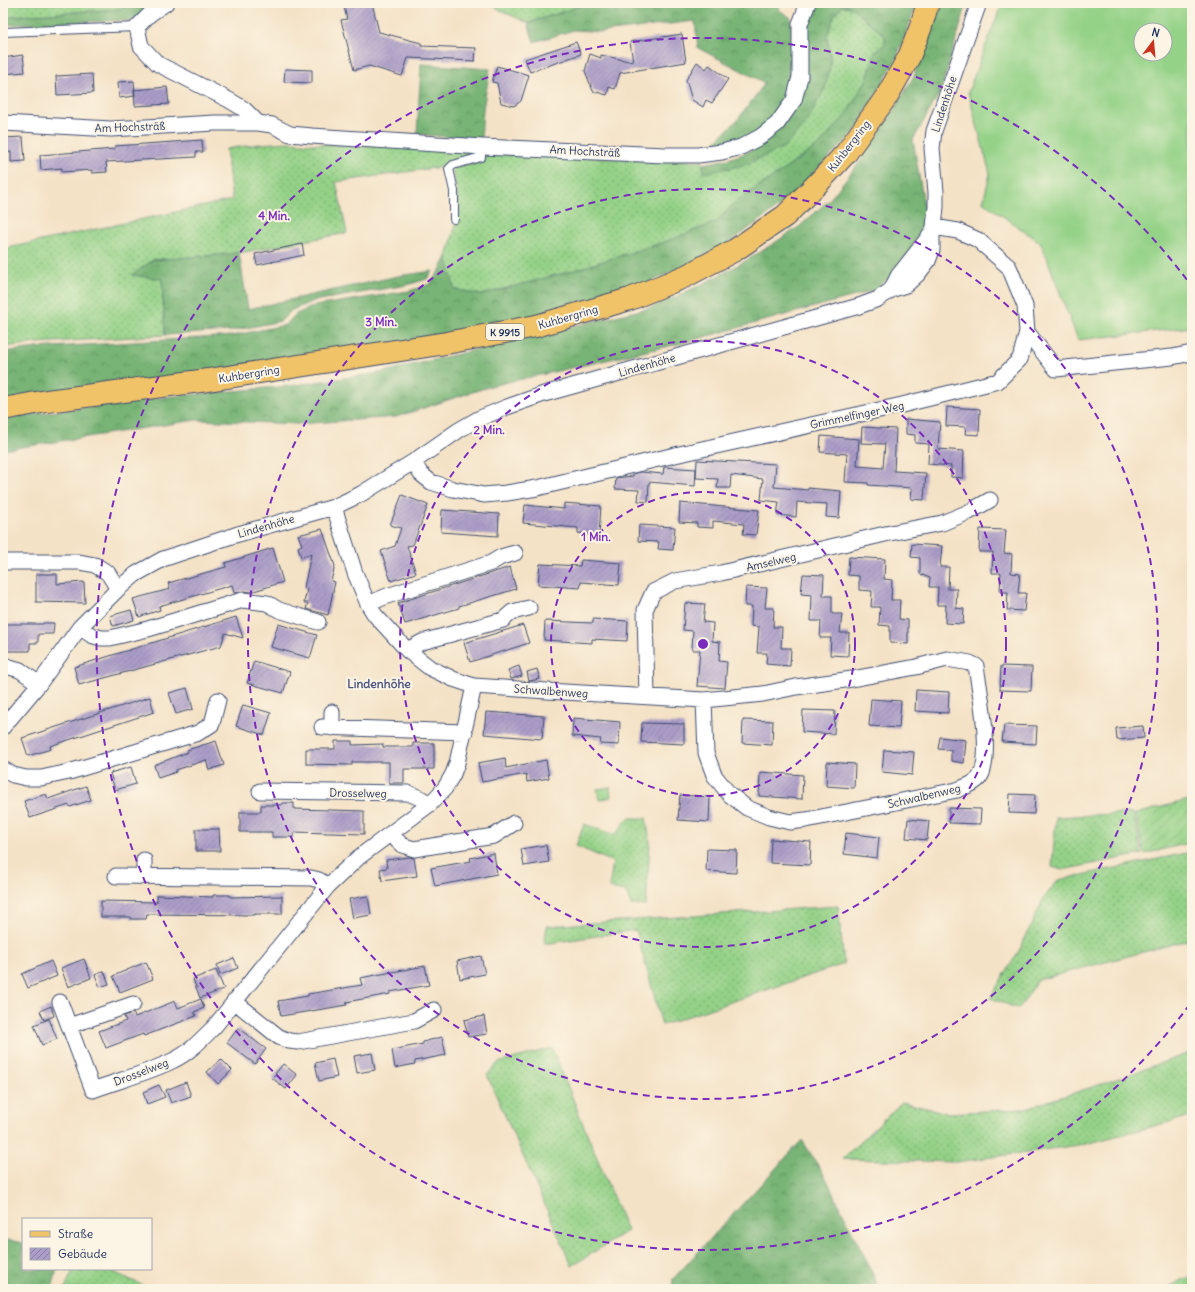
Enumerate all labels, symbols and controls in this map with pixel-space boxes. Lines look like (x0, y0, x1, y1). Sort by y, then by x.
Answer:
north arrow (1133, 22, 1173, 62)
text: N (1150, 25, 1161, 40)
street label: Lindenhöhe (928, 74, 960, 134)
street label: Kuhbergring (825, 117, 873, 175)
street label: Am Hochsträß (94, 119, 166, 135)
street label: Am Hochsträß (549, 142, 621, 160)
text: 4 Min. (258, 208, 290, 223)
street label: Kuhbergring (537, 302, 599, 332)
text: 3 Min. (365, 314, 397, 329)
road number: K 9915 (486, 324, 524, 340)
street label: Lindenhöhe (617, 350, 677, 380)
street label: Kuhbergring (218, 362, 280, 386)
street label: Grimmelfinger Weg (809, 398, 905, 432)
text: 2 Min. (473, 422, 505, 437)
street label: Lindenhöhe (236, 511, 296, 541)
text: 1 Min. (581, 529, 611, 544)
street label: Amselweg (745, 549, 797, 575)
centre of rings (696, 637, 710, 651)
district label: Lindenhöhe (347, 676, 411, 691)
street label: Schwalbenweg (513, 681, 589, 701)
street label: Schwalbenweg (886, 781, 962, 811)
street label: Drosselweg (329, 785, 387, 801)
street label: Drosselweg (112, 1055, 170, 1089)
legend (22, 1218, 152, 1270)
text: Straße (58, 1226, 93, 1241)
text: Gebäude (58, 1246, 107, 1261)

